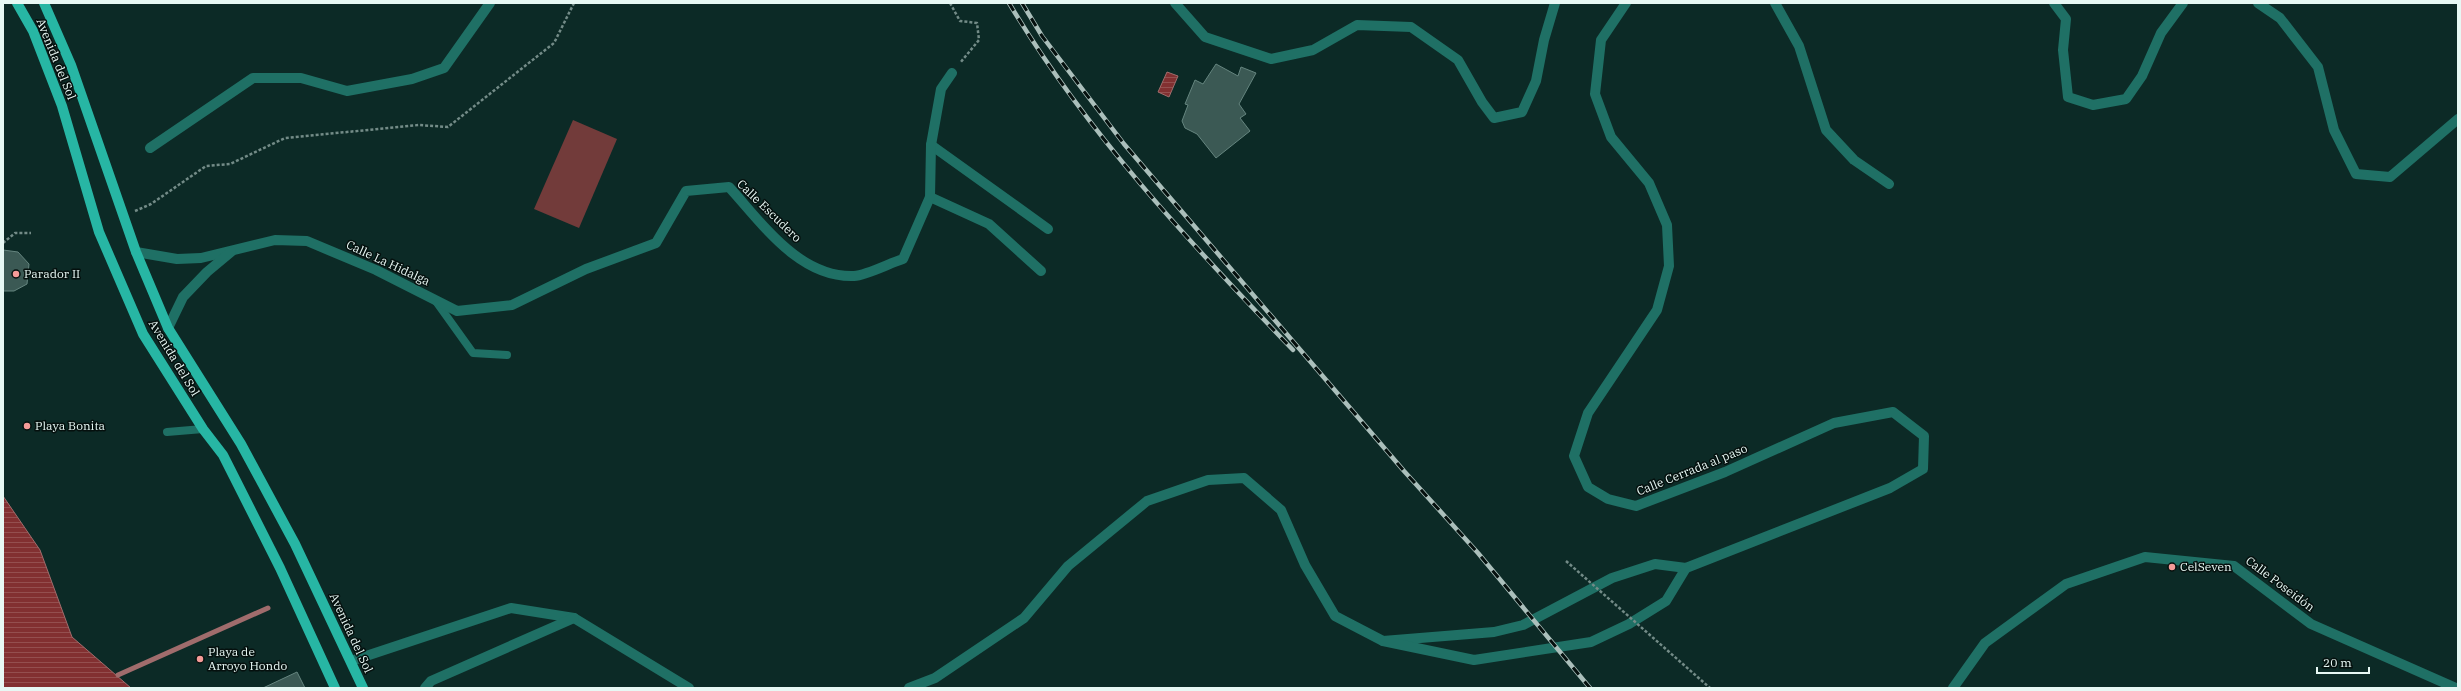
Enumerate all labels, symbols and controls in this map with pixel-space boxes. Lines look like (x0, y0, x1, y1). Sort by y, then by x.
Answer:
street label: Avenida del Sol (33, 16, 80, 102)
street label: Calle Escudero (734, 176, 805, 245)
street label: Calle La Hidalga (344, 237, 433, 289)
place label: Parador II (24, 266, 80, 281)
marker: Parador II (11, 269, 21, 279)
street label: Avenida del Sol (146, 317, 203, 399)
place label: Playa Bonita (35, 418, 106, 433)
marker: Playa Bonita (22, 421, 32, 431)
street label: Calle Cerrada al paso (1634, 440, 1750, 499)
street label: Calle Poseidón (2243, 553, 2318, 615)
place label: CelSeven (2180, 559, 2232, 574)
marker: CelSeven (2167, 562, 2177, 572)
street label: Avenida del Sol (326, 591, 377, 675)
place label: Playa de Arroyo Hondo (208, 644, 288, 673)
scale bar (2317, 649, 2369, 675)
marker: Playa de Arroyo Hondo (195, 654, 205, 664)
text: 20 m (2323, 655, 2352, 670)

